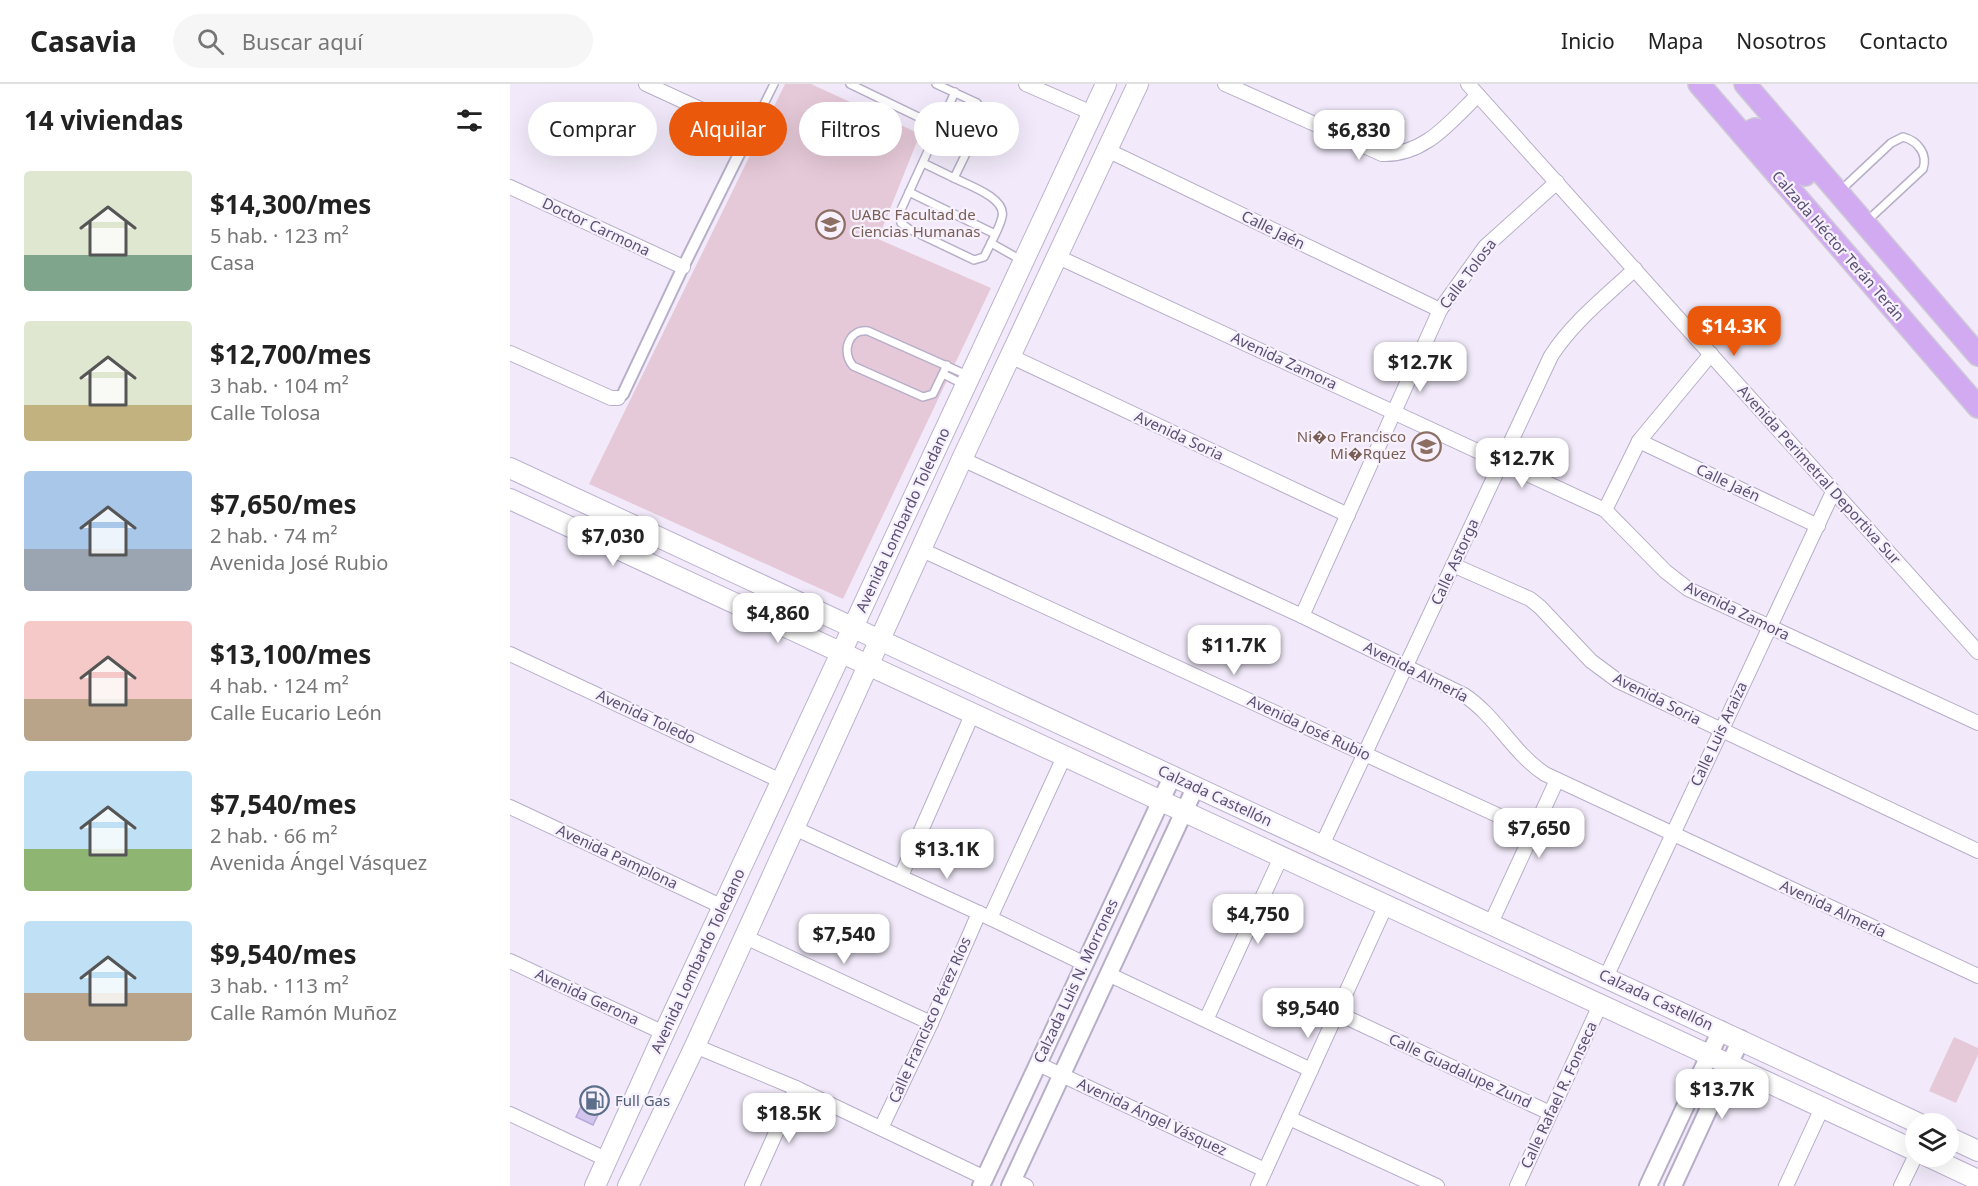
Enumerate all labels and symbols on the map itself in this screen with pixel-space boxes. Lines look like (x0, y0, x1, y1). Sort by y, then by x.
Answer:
pin: $6,830 (1310, 110, 1408, 161)
street label: Calzada Héctor Terán Terán (1768, 166, 1910, 325)
street label: Doctor Carmona (539, 192, 654, 260)
place label: UABC Facultad de Ciencias Humanas (851, 204, 980, 241)
street label: Calle Jaén (1238, 205, 1308, 253)
school or university icon: UABC Facultad de Ciencias Humanas (814, 208, 846, 240)
street label: Calle Tolosa (1434, 234, 1500, 313)
pin: $14.3K (1685, 306, 1783, 357)
street label: Avenida Zamora (1228, 327, 1341, 393)
pin: $12.7K (1371, 342, 1469, 393)
street label: Avenida Perimetral Deportiva Sur (1734, 380, 1906, 568)
street label: Avenida Soria (1132, 406, 1227, 464)
street label: Avenida Lombardo Toledano (850, 424, 954, 615)
place label: Ni�o Francisco Mi�Rquez (1297, 426, 1406, 463)
school or university icon: Ni�o Francisco Mi�Rquez (1411, 430, 1443, 462)
pin: $12.7K (1473, 438, 1571, 489)
street label: Calle Jaén (1693, 459, 1764, 506)
street label: Calle Astorga (1425, 515, 1483, 608)
pin: $7,030 (564, 516, 662, 567)
street label: Avenida Zamora (1681, 576, 1793, 644)
pin: $4,860 (729, 593, 827, 644)
pin: $11.7K (1185, 625, 1283, 676)
street label: Avenida Almería (1361, 636, 1472, 706)
street label: Avenida Soria (1610, 667, 1705, 729)
street label: Calle Luis Araiza (1685, 678, 1751, 789)
street label: Avenida Toledo (594, 684, 699, 748)
street label: Avenida José Rubio (1245, 690, 1374, 764)
street label: Calzada Castellón (1155, 760, 1276, 830)
pin: $7,650 (1490, 808, 1588, 859)
street label: Avenida Pamplona (554, 819, 681, 893)
pin: $13.1K (898, 829, 996, 880)
street label: Avenida Lombardo Toledano (645, 865, 749, 1056)
street label: Avenida Almería (1777, 875, 1890, 941)
pin: $4,750 (1209, 894, 1307, 945)
street label: Calzada Luis N. Morrones (1028, 895, 1122, 1066)
pin: $7,540 (795, 914, 893, 965)
street label: Calle Francisco Pérez Ríos (883, 933, 975, 1106)
street label: Avenida Gerona (532, 963, 643, 1029)
street label: Calzada Castellón (1596, 964, 1717, 1034)
pin: $9,540 (1259, 988, 1357, 1039)
street label: Calle Rafael R. Fonseca (1515, 1018, 1601, 1171)
street label: Calle Guadalupe Zund (1386, 1028, 1535, 1112)
pin: $13.7K (1673, 1069, 1771, 1120)
street label: Avenida Ángel Vásquez (1074, 1073, 1230, 1160)
fuel station icon: Full Gas (578, 1085, 610, 1117)
place label: Full Gas (615, 1090, 670, 1110)
pin: $18.5K (740, 1093, 838, 1144)

